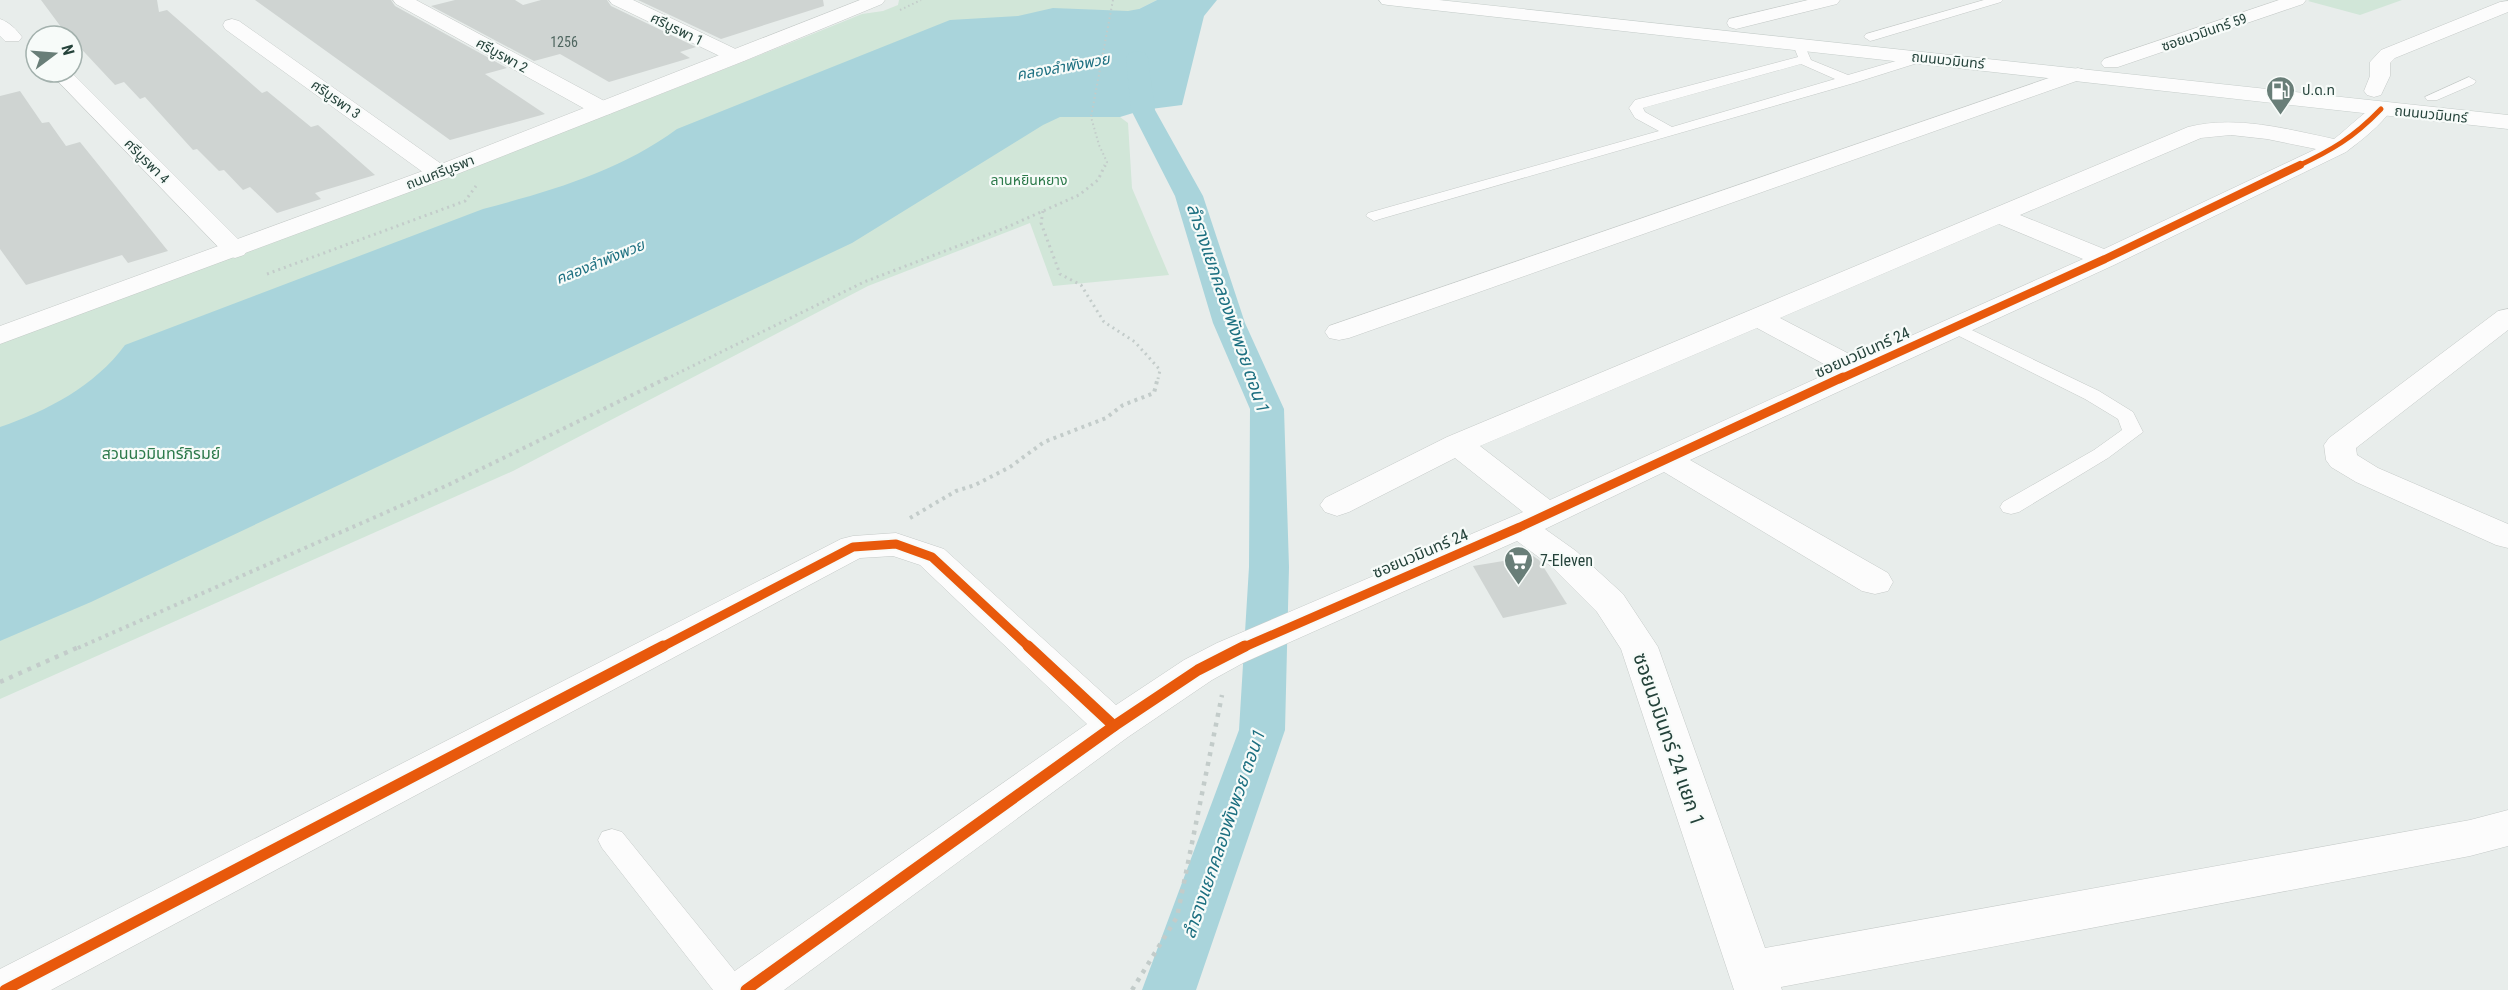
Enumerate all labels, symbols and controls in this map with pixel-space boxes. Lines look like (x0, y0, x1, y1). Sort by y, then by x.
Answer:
street label: ศรีบูรพา 1 (648, 9, 706, 49)
street label: ซอยนวมินทร์ 59 (2159, 10, 2249, 54)
north arrow (24, 24, 84, 84)
street label: ศรีบูรพา 2 (473, 34, 531, 77)
house number: 1256 (550, 34, 578, 50)
text: N (57, 43, 78, 57)
street label: ถนนนวมินทร์ (1911, 48, 1986, 72)
water label: คลองลำพังพวย (1015, 50, 1112, 84)
fuel station icon: ป.ด.ท (2265, 74, 2297, 116)
street label: ศรีบูรพา 3 (308, 76, 364, 123)
place label: ป.ด.ท (2302, 82, 2335, 98)
street label: ถนนนวมินทร์ (2394, 102, 2469, 126)
street label: ศรีบูรพา 4 (121, 135, 173, 187)
street label: ถนนศรีบูรพา (404, 152, 477, 193)
park label: ลานหยินหยาง (990, 172, 1068, 188)
water label: ลำรางแยกคลองพังพวย ตอน 1 (1183, 201, 1274, 415)
water label: คลองลำพังพวย (553, 236, 648, 288)
street label: ซอยนวมินทร์ 24 (1812, 323, 1913, 382)
park label: สวนนวมินทร์ภิรมย์ (102, 444, 220, 463)
street label: ซอยนวมินทร์ 24 (1370, 525, 1471, 582)
supermarket icon: 7-Eleven (1503, 544, 1535, 586)
place label: 7-Eleven (1540, 551, 1593, 570)
street label: ซอยนวมินทร์ 24 แยก 1 (1628, 649, 1710, 829)
water label: ลำรางแยกคลองพังพวย ตอน 1 (1178, 727, 1269, 941)

